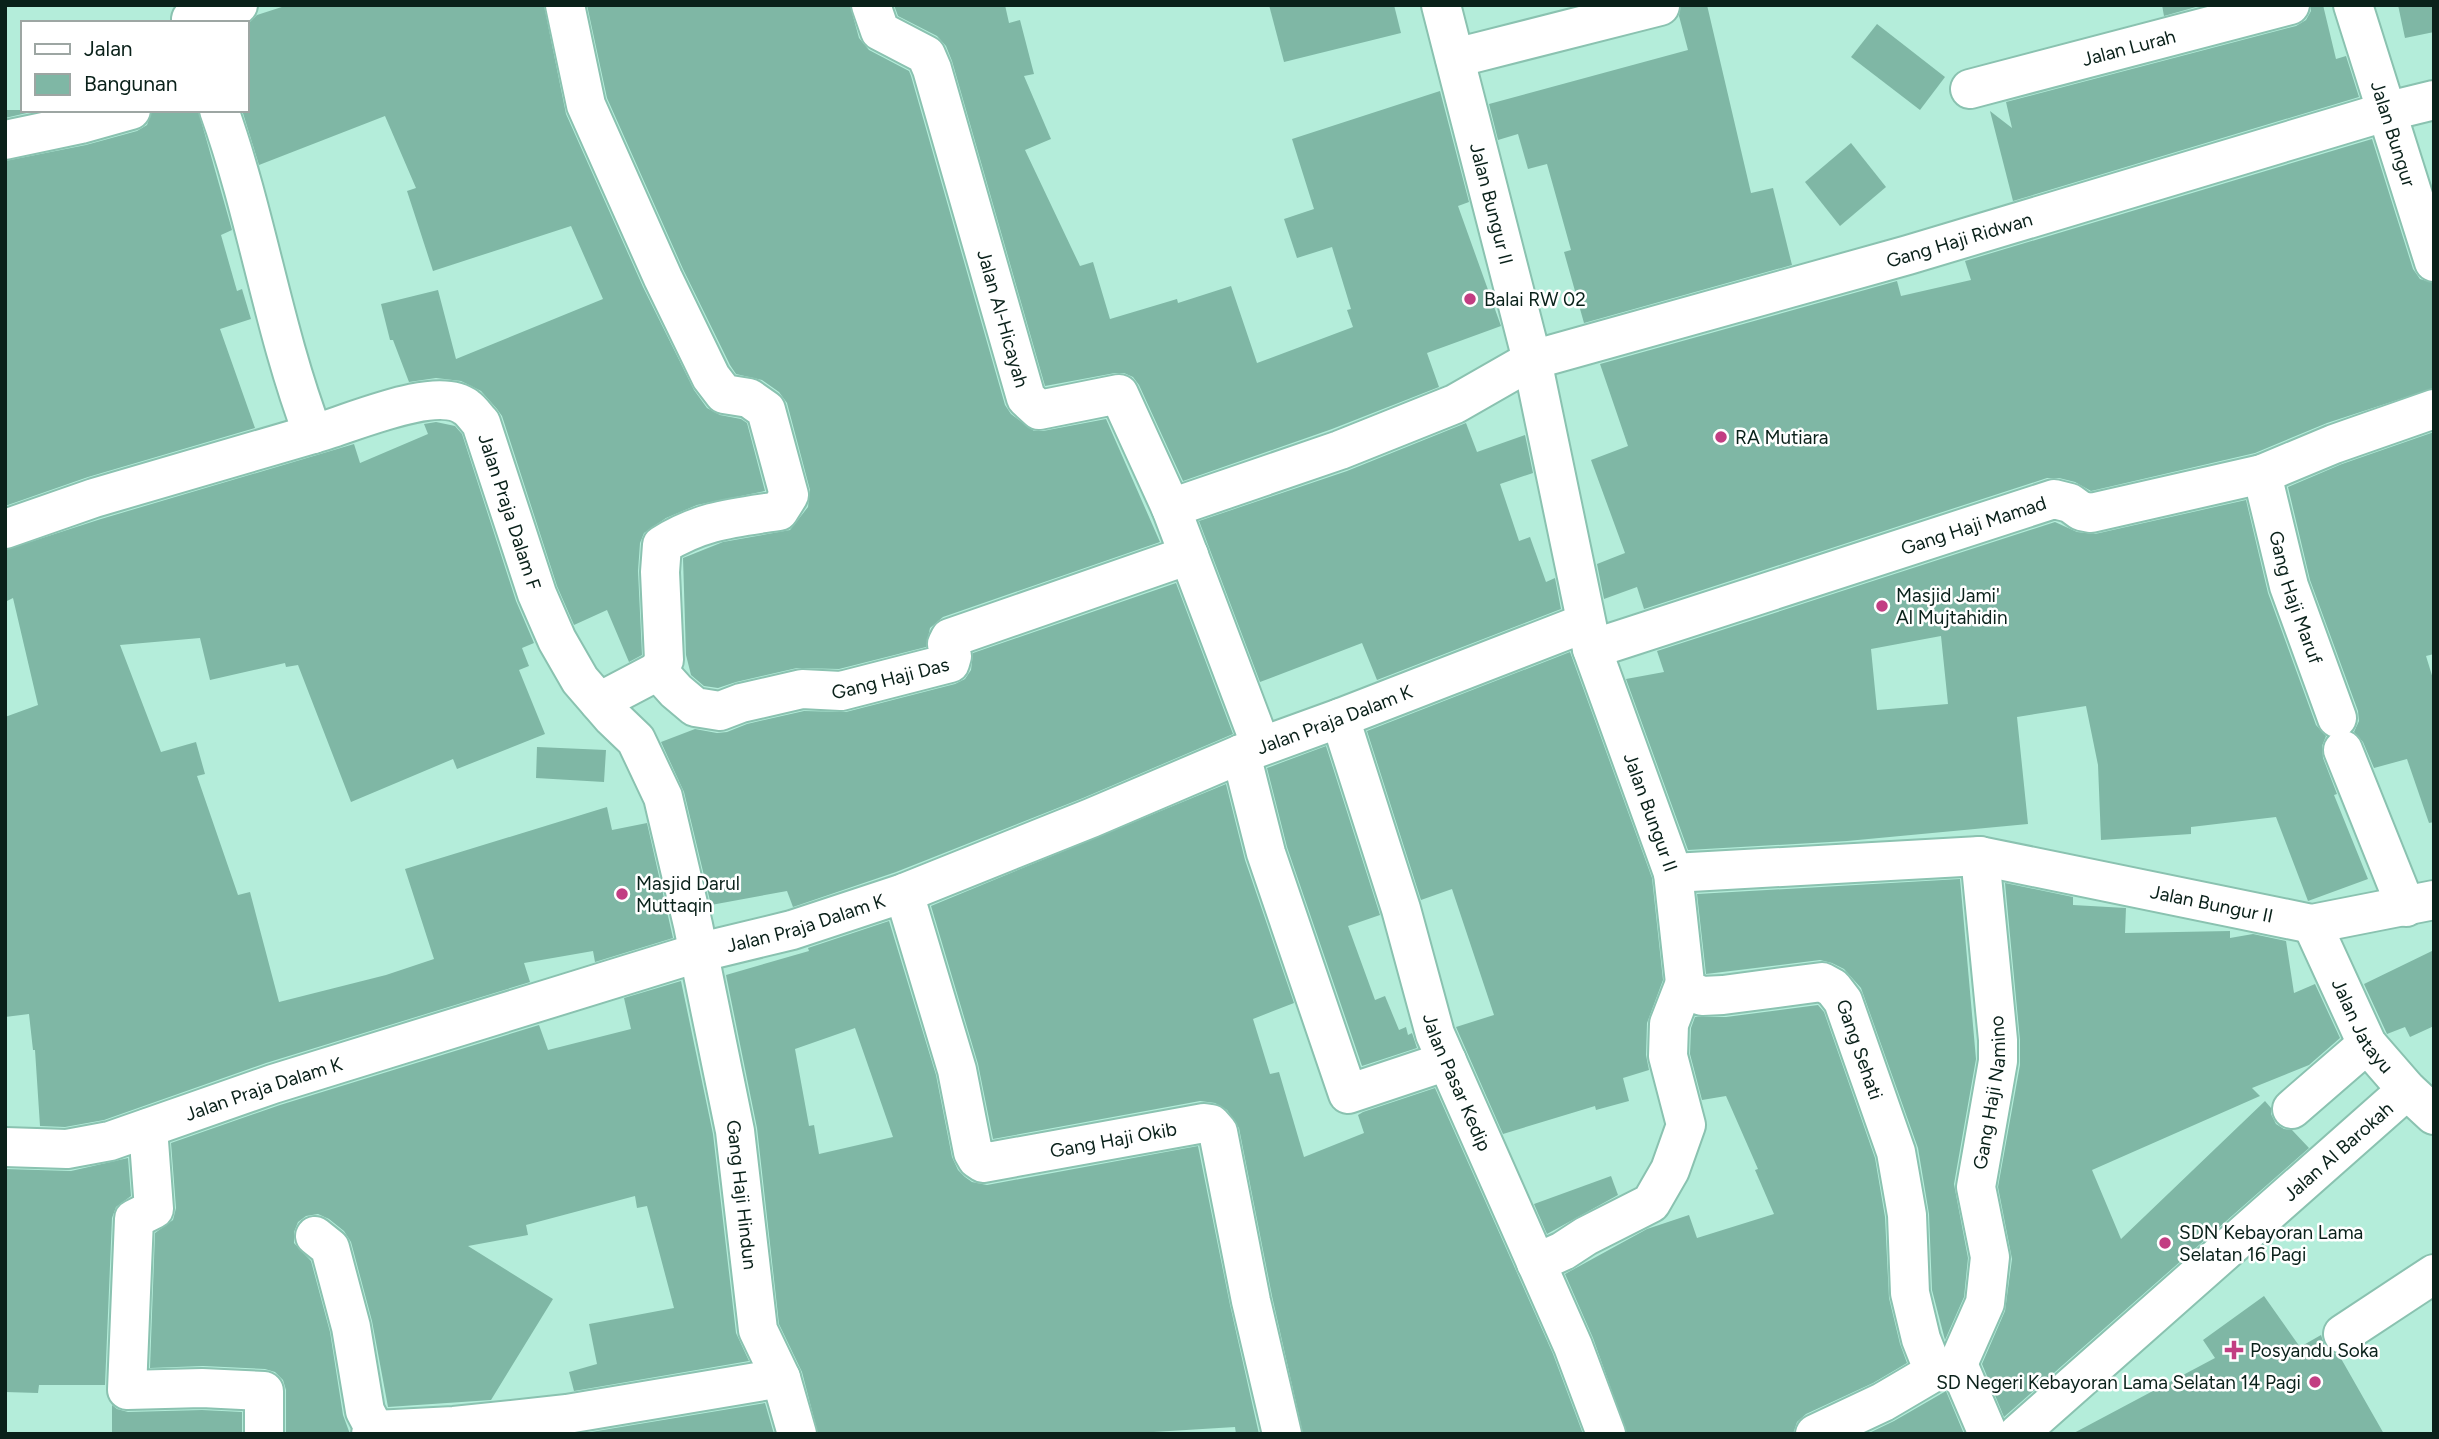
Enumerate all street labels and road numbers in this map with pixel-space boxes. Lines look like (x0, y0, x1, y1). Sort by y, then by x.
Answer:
street label: Jalan Lurah (2079, 25, 2178, 71)
street label: Jalan Bungur (2366, 78, 2421, 190)
street label: Jalan Bungur II (1465, 140, 1518, 267)
street label: Gang Haji Ridwan (1884, 207, 2035, 273)
street label: Jalan Al-Hicayah (972, 247, 1033, 390)
street label: Jalan Praja Dalam F (473, 431, 546, 593)
street label: Gang Haji Mamad (1898, 491, 2049, 560)
street label: Gang Haji Maruf (2264, 528, 2327, 667)
street label: Gang Haji Das (831, 653, 952, 703)
street label: Jalan Praja Dalam K (1253, 680, 1416, 759)
street label: Jalan Bungur II (1618, 750, 1683, 875)
street label: Jalan Bungur II (2148, 880, 2275, 928)
street label: Jalan Praja Dalam K (724, 889, 888, 957)
street label: Jalan Jatayu (2327, 975, 2398, 1078)
street label: Gang Sehati (1831, 996, 1888, 1103)
street label: Jalan Pasar Kedip (1418, 1011, 1496, 1155)
street label: Gang Haji Namino (1968, 1014, 2010, 1171)
street label: Jalan Praja Dalam K (182, 1052, 346, 1126)
street label: Jalan Al Barokah (2279, 1097, 2398, 1206)
street label: Gang Haji Okib (1048, 1117, 1179, 1163)
street label: Gang Haji Hindun (721, 1118, 762, 1271)

